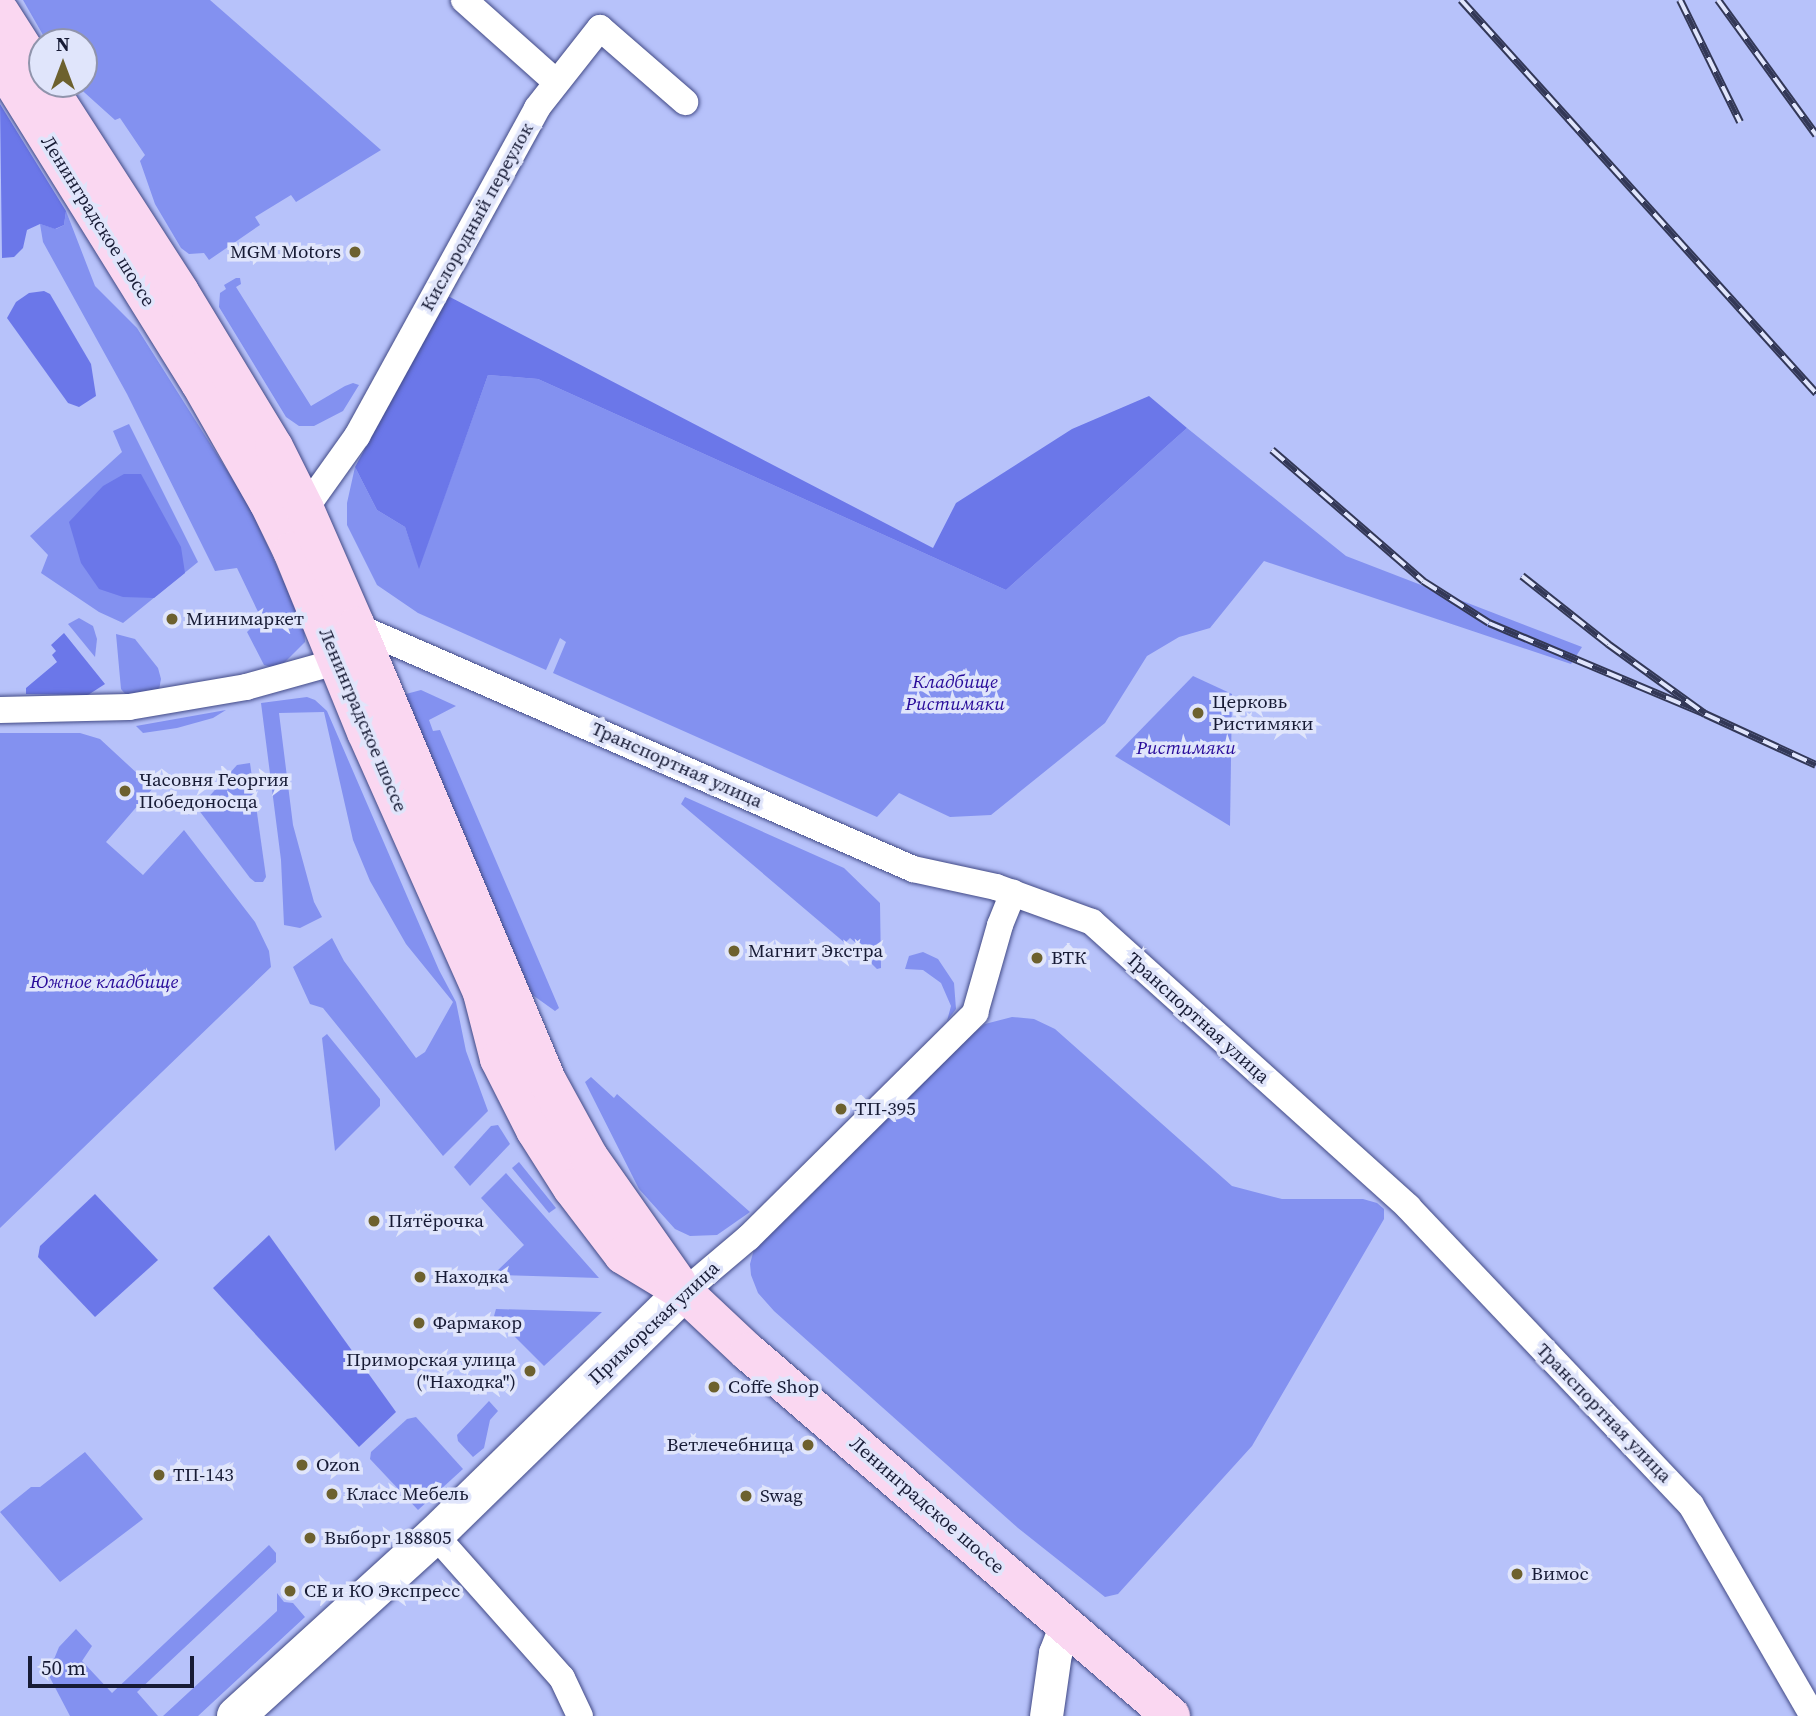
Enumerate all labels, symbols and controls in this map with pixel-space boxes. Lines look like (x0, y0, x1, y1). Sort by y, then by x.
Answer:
north arrow (28, 28, 98, 98)
text: N (56, 31, 70, 57)
street label: Кислородный переулок (416, 119, 538, 315)
street label: Ленинградское шоссе (36, 131, 160, 311)
place label: MGM Motors (230, 241, 341, 263)
marker: MGM Motors (347, 244, 363, 260)
place label: Минимаркет (186, 608, 304, 630)
marker: Минимаркет (164, 611, 180, 627)
street label: Ленинградское шоссе (314, 625, 412, 815)
park label: Кладбище Ристимяки (905, 671, 1005, 715)
place label: Церковь Ристимяки (1212, 691, 1314, 735)
marker: Церковь Ристимяки (1190, 705, 1206, 721)
street label: Транспортная улица (588, 717, 766, 813)
park label: Ристимяки (1136, 737, 1236, 759)
place label: Часовня Георгия Победоносца (139, 769, 289, 813)
marker: Часовня Георгия Победоносца (117, 783, 133, 799)
place label: Магнит Экстра (748, 940, 883, 962)
marker: Магнит Экстра (726, 943, 742, 959)
place label: ВТК (1051, 947, 1086, 969)
street label: Транспортная улица (1122, 948, 1274, 1088)
marker: ВТК (1029, 950, 1045, 966)
park label: Южное кладбище (30, 971, 178, 993)
place label: ТП-395 (855, 1098, 916, 1120)
marker: ТП-395 (833, 1101, 849, 1117)
place label: Пятёрочка (388, 1210, 484, 1232)
marker: Пятёрочка (366, 1213, 382, 1229)
street label: Приморская улица (584, 1257, 724, 1389)
place label: Находка (434, 1266, 509, 1288)
marker: Находка (412, 1269, 428, 1285)
place label: Фармакор (433, 1312, 522, 1334)
marker: Фармакор (411, 1315, 427, 1331)
street label: Транспортная улица (1532, 1339, 1676, 1487)
place label: Приморская улица ("Находка") (346, 1349, 516, 1393)
marker: Приморская улица ("Находка") (522, 1363, 538, 1379)
place label: Coffe Shop (728, 1376, 819, 1398)
marker: Coffe Shop (706, 1379, 722, 1395)
street label: Ленинградское шоссе (845, 1432, 1009, 1578)
place label: Ветлечебница (667, 1434, 794, 1456)
marker: Ветлечебница (800, 1437, 816, 1453)
place label: Ozon (316, 1454, 360, 1476)
marker: Ozon (294, 1457, 310, 1473)
place label: ТП-143 (173, 1464, 234, 1486)
marker: ТП-143 (151, 1467, 167, 1483)
place label: Класс Мебель (346, 1483, 469, 1505)
place label: Swag (760, 1485, 803, 1507)
marker: Класс Мебель (324, 1486, 340, 1502)
marker: Swag (738, 1488, 754, 1504)
place label: Выборг 188805 (324, 1527, 452, 1549)
marker: Выборг 188805 (302, 1530, 318, 1546)
place label: Вимос (1531, 1563, 1589, 1585)
marker: Вимос (1509, 1566, 1525, 1582)
place label: CE и КО Экспресс (304, 1580, 460, 1602)
marker: CE и КО Экспресс (282, 1583, 298, 1599)
scale bar (32, 1642, 198, 1686)
text: 50 m (41, 1653, 86, 1682)

